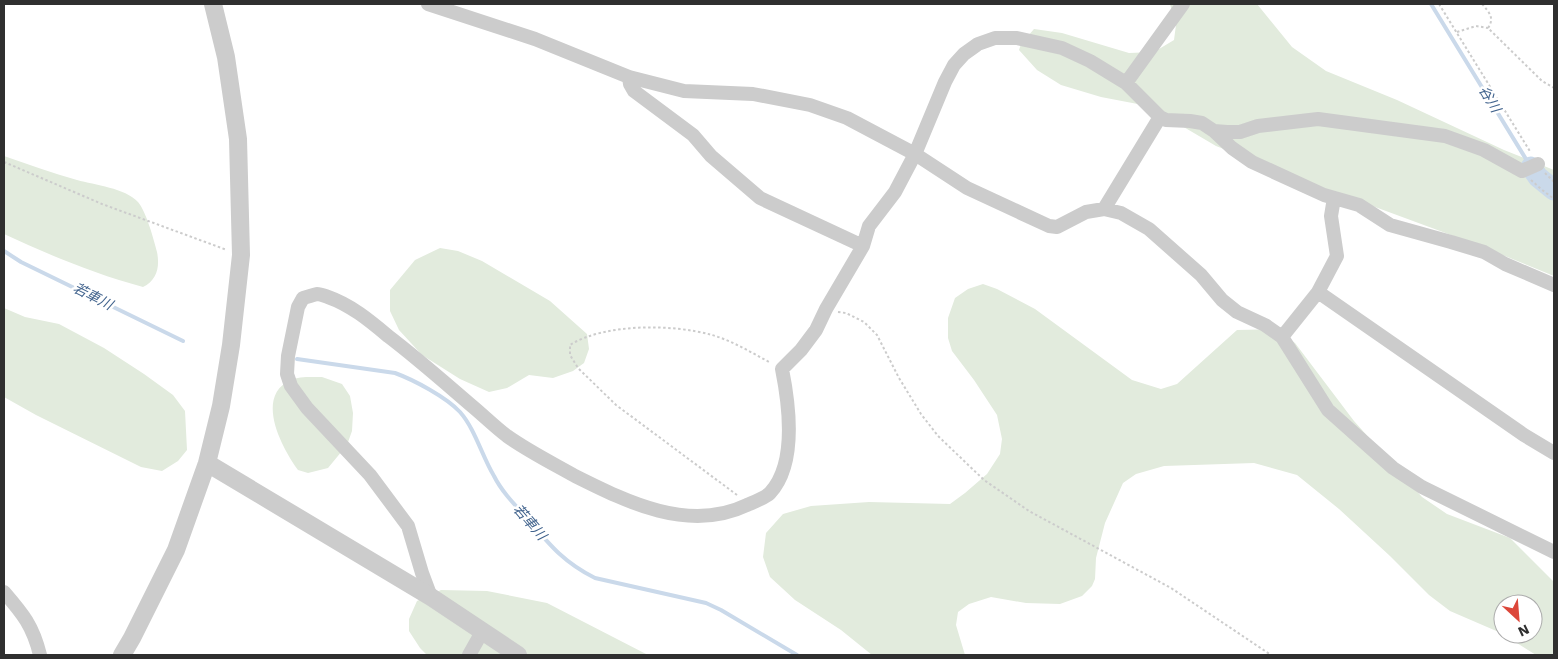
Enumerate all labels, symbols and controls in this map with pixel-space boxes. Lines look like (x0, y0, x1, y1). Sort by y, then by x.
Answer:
water label: 谷川 (1476, 83, 1505, 117)
water label: 若車川 (71, 279, 117, 314)
water label: 若車川 (510, 501, 551, 545)
north arrow (1493, 594, 1543, 644)
text: N (1516, 621, 1532, 640)

